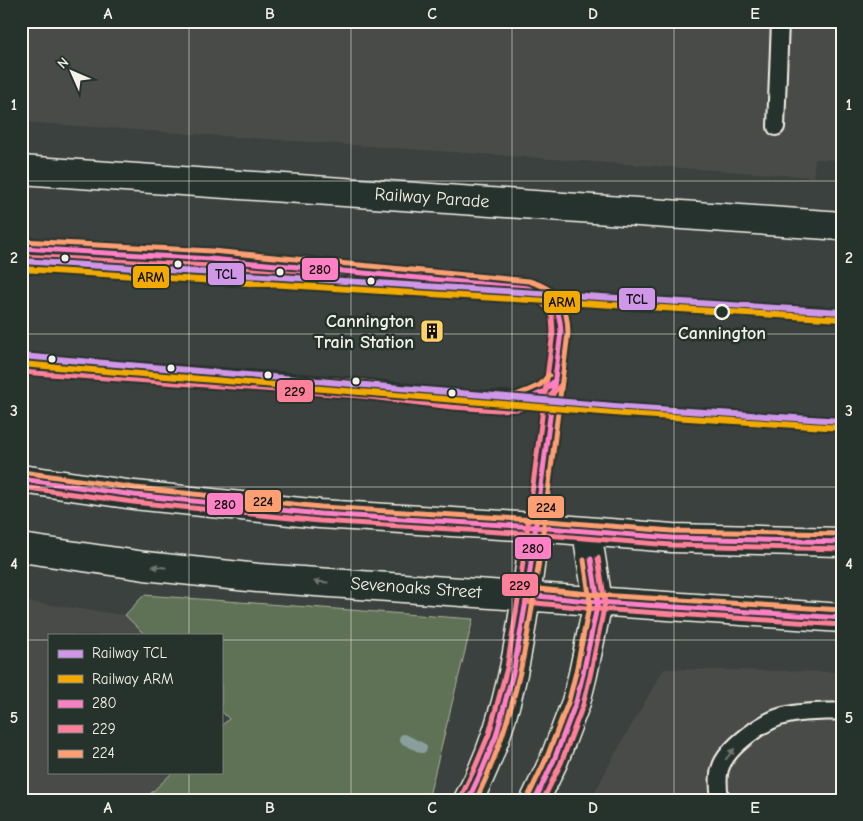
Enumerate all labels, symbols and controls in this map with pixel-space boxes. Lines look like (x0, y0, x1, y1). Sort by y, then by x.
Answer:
text: A (104, 5, 113, 23)
text: B (265, 5, 275, 23)
text: C (427, 5, 437, 23)
text: D (588, 5, 598, 23)
text: E (750, 5, 760, 23)
north arrow (48, 48, 98, 98)
text: N (54, 54, 72, 72)
text: 1 (11, 96, 17, 114)
text: 1 (846, 96, 852, 114)
street label: Railway Parade (374, 184, 490, 212)
text: 2 (10, 249, 18, 267)
text: 2 (845, 249, 853, 267)
unlabelled marker (60, 253, 70, 263)
line badge: 280 (301, 257, 339, 281)
unlabelled marker (173, 259, 183, 269)
text: 280 (309, 261, 331, 278)
line badge: TCL (207, 262, 245, 286)
line badge: ARM (132, 265, 170, 289)
text: TCL (215, 266, 237, 283)
unlabelled marker (275, 267, 285, 277)
text: ARM (137, 269, 165, 286)
unlabelled marker (366, 276, 376, 286)
line badge: TCL (618, 287, 656, 311)
line badge: ARM (543, 290, 581, 314)
text: TCL (626, 291, 648, 308)
text: ARM (548, 294, 576, 311)
marker: Cannington (714, 304, 730, 320)
place label: Cannington Train Station (314, 311, 414, 353)
building icon: Cannington Train Station (419, 318, 445, 344)
place label: Cannington (678, 323, 766, 344)
unlabelled marker (47, 354, 57, 364)
unlabelled marker (166, 363, 176, 373)
unlabelled marker (263, 370, 273, 380)
unlabelled marker (351, 376, 361, 386)
line badge: 229 (276, 379, 314, 403)
text: 229 (284, 383, 306, 400)
unlabelled marker (447, 388, 457, 398)
text: 3 (10, 402, 18, 420)
text: 3 (845, 402, 853, 420)
line badge: 224 (244, 489, 282, 513)
line badge: 280 (206, 492, 244, 516)
text: 224 (253, 493, 273, 510)
line badge: 224 (527, 495, 565, 519)
text: 280 (214, 496, 236, 513)
text: 224 (536, 499, 556, 516)
line badge: 280 (514, 536, 552, 560)
text: 280 (522, 540, 544, 557)
text: 4 (10, 555, 18, 573)
text: 4 (845, 555, 853, 573)
one-way arrow (151, 563, 167, 571)
street label: Sevenoaks Street (350, 573, 483, 603)
line badge: 229 (501, 573, 539, 597)
one-way arrow (313, 577, 329, 585)
text: 229 (509, 577, 531, 594)
legend (48, 634, 222, 774)
text: Railway TCL (92, 644, 168, 662)
text: Railway ARM (92, 670, 174, 688)
text: 280 (92, 694, 117, 712)
text: 5 (10, 709, 18, 727)
text: 5 (845, 709, 853, 727)
text: 229 (92, 720, 116, 738)
text: 224 (92, 744, 115, 762)
one-way arrow (724, 748, 735, 761)
text: A (104, 799, 113, 817)
text: B (265, 799, 275, 817)
text: C (427, 799, 437, 817)
text: D (588, 799, 598, 817)
text: E (750, 799, 760, 817)

